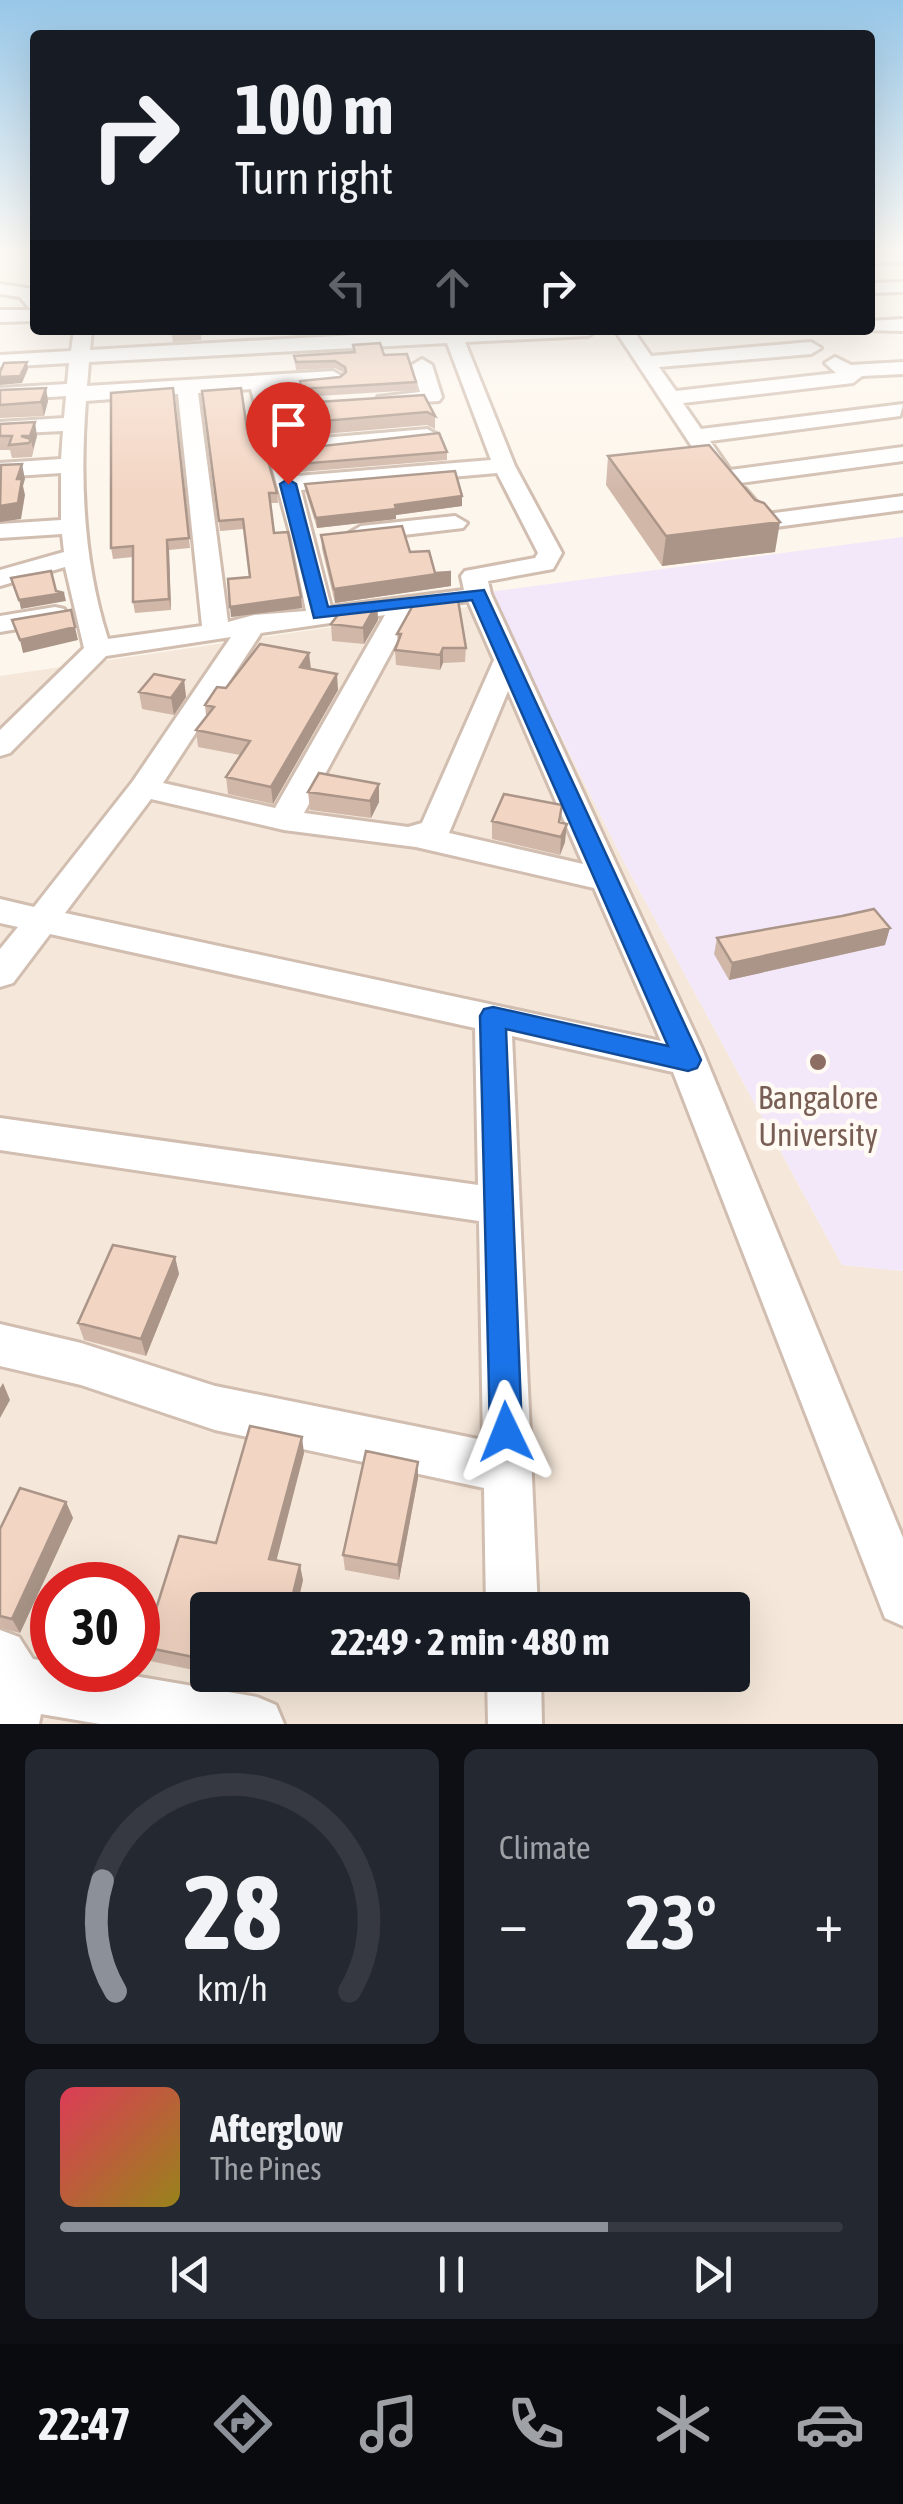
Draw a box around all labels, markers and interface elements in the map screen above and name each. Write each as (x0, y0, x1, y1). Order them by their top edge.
text: 100 m (235, 69, 394, 149)
icon: right (70, 70, 200, 200)
text: Turn right (235, 152, 393, 204)
icon: left (320, 260, 375, 315)
icon: ahead (425, 260, 480, 315)
icon: right (530, 260, 585, 315)
pin (246, 382, 331, 485)
icon: arrive (261, 397, 316, 452)
marker: Bangalore University (807, 1051, 829, 1073)
place label: Bangalore University (758, 1079, 878, 1153)
position arrow (454, 1380, 558, 1484)
speed limit sign: 30 (30, 1562, 160, 1692)
text: 22:49 · 2 min · 480 m (330, 1620, 610, 1663)
text: Climate (499, 1829, 591, 1866)
text: 28 (183, 1852, 281, 1971)
text: 23° (625, 1879, 717, 1965)
text: − (499, 1891, 528, 1954)
text: + (814, 1891, 843, 1954)
text: km/h (197, 1968, 267, 2009)
text: Afterglow (210, 2107, 343, 2150)
text: The Pines (210, 2150, 322, 2187)
icon: previous (163, 2247, 218, 2302)
icon: pause (424, 2247, 479, 2302)
icon: next (685, 2247, 740, 2302)
icon: directions (208, 2389, 278, 2459)
icon: music (354, 2389, 424, 2459)
icon: phone (501, 2389, 571, 2459)
icon: climate (648, 2389, 718, 2459)
icon: car (795, 2389, 865, 2459)
text: 22:47 (38, 2398, 131, 2450)

